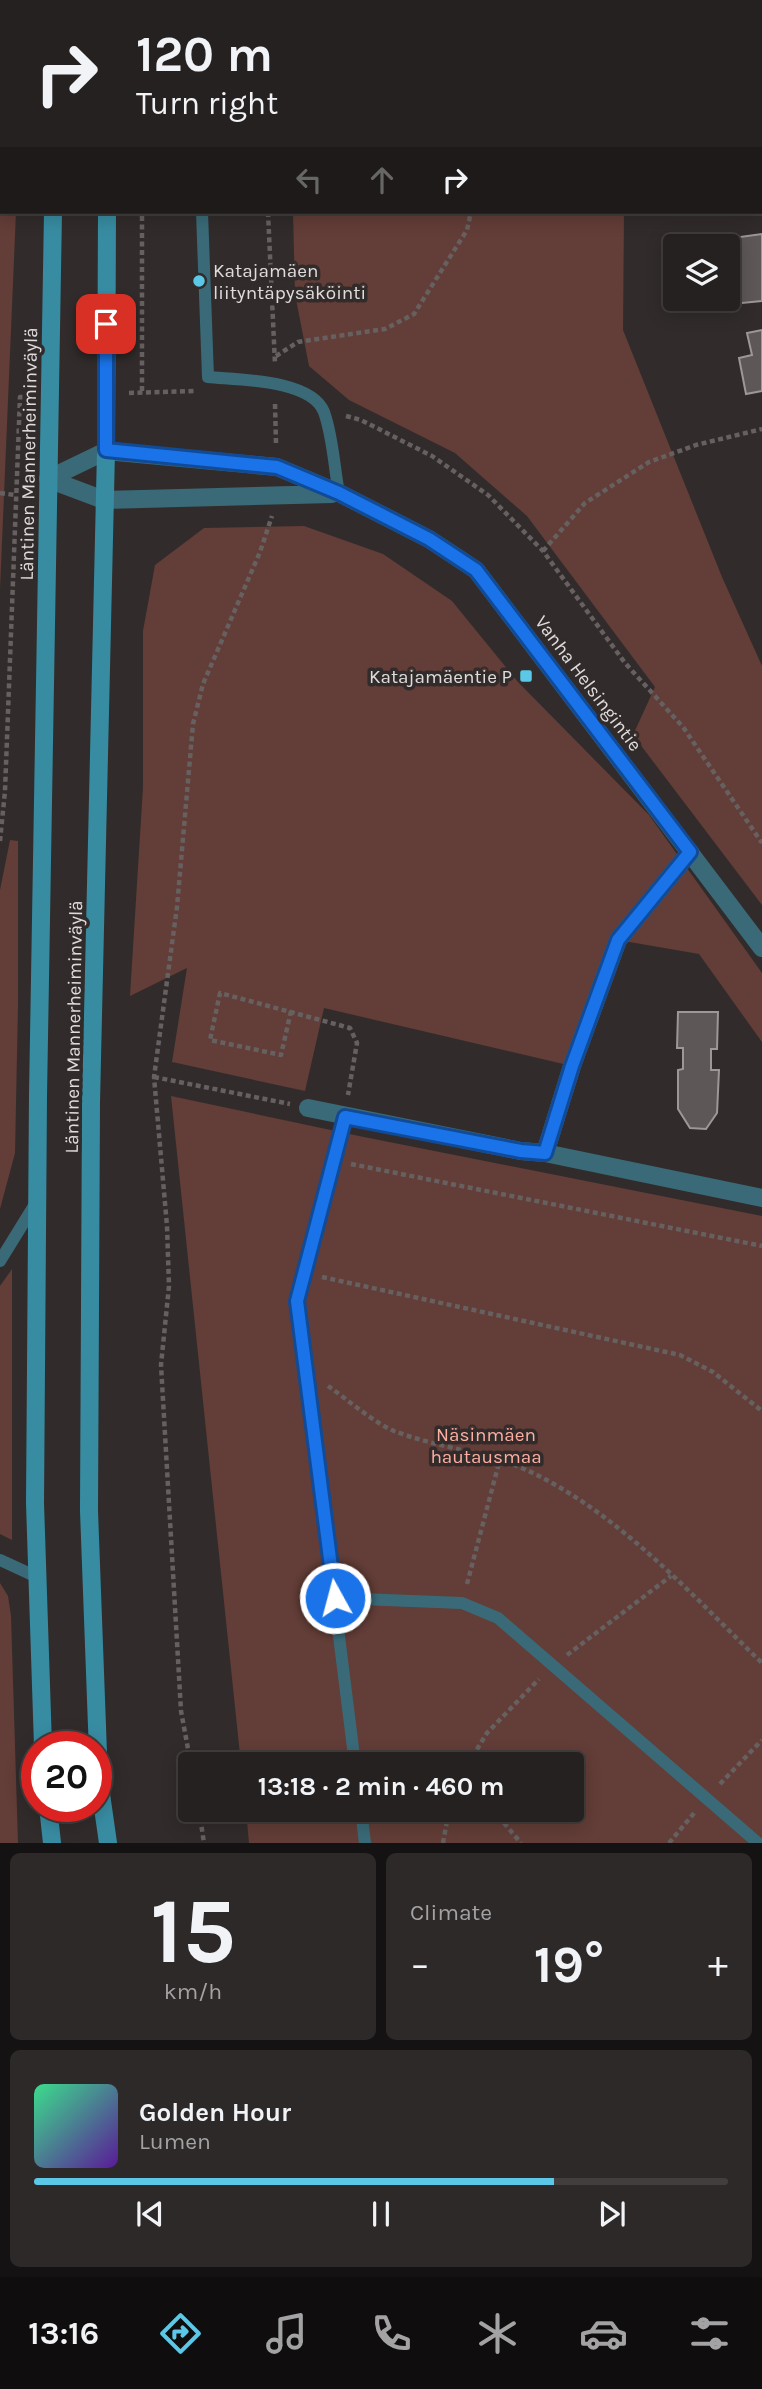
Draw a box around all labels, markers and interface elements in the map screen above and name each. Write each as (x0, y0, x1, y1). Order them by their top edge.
text: 120 m (136, 26, 273, 83)
icon: right (21, 28, 112, 119)
text: Turn right (136, 85, 278, 122)
icon: left (290, 161, 328, 199)
icon: ahead (363, 161, 401, 199)
icon: right (436, 161, 474, 199)
map controls (663, 234, 740, 311)
button: layers (663, 234, 740, 311)
place label: Katajamäen liityntäpysäköinti (213, 260, 366, 304)
marker: Katajamäen liityntäpysäköinti (191, 273, 207, 289)
pin (76, 294, 136, 354)
icon: arrive (87, 305, 125, 343)
street label: Läntinen Mannerheiminväylä (16, 327, 42, 581)
street label: Vanha Helsingintie (530, 612, 646, 756)
place label: Katajamäentie P (369, 666, 512, 688)
marker: Katajamäentie P (518, 668, 534, 684)
street label: Läntinen Mannerheiminväylä (61, 900, 87, 1154)
park label: Näsinmäen hautausmaa (430, 1424, 542, 1468)
position arrow (298, 1561, 372, 1635)
speed limit sign: 20 (21, 1731, 112, 1822)
text: 13:18 · 2 min · 460 m (258, 1771, 504, 1802)
text: 15 (150, 1879, 236, 1985)
text: Climate (410, 1899, 492, 1926)
text: 19° (534, 1934, 604, 1995)
text: − (410, 1942, 430, 1987)
text: + (708, 1942, 728, 1987)
text: km/h (164, 1978, 222, 2005)
text: Golden Hour (139, 2097, 291, 2128)
text: Lumen (139, 2128, 211, 2155)
icon: previous (131, 2195, 169, 2233)
icon: pause (362, 2195, 400, 2233)
icon: next (593, 2195, 631, 2233)
icon: directions (156, 2309, 205, 2358)
icon: music (262, 2309, 311, 2358)
icon: phone (367, 2309, 416, 2358)
icon: climate (473, 2309, 522, 2358)
icon: car (579, 2309, 628, 2358)
icon: filters (685, 2309, 734, 2358)
text: 13:16 (28, 2315, 99, 2352)

